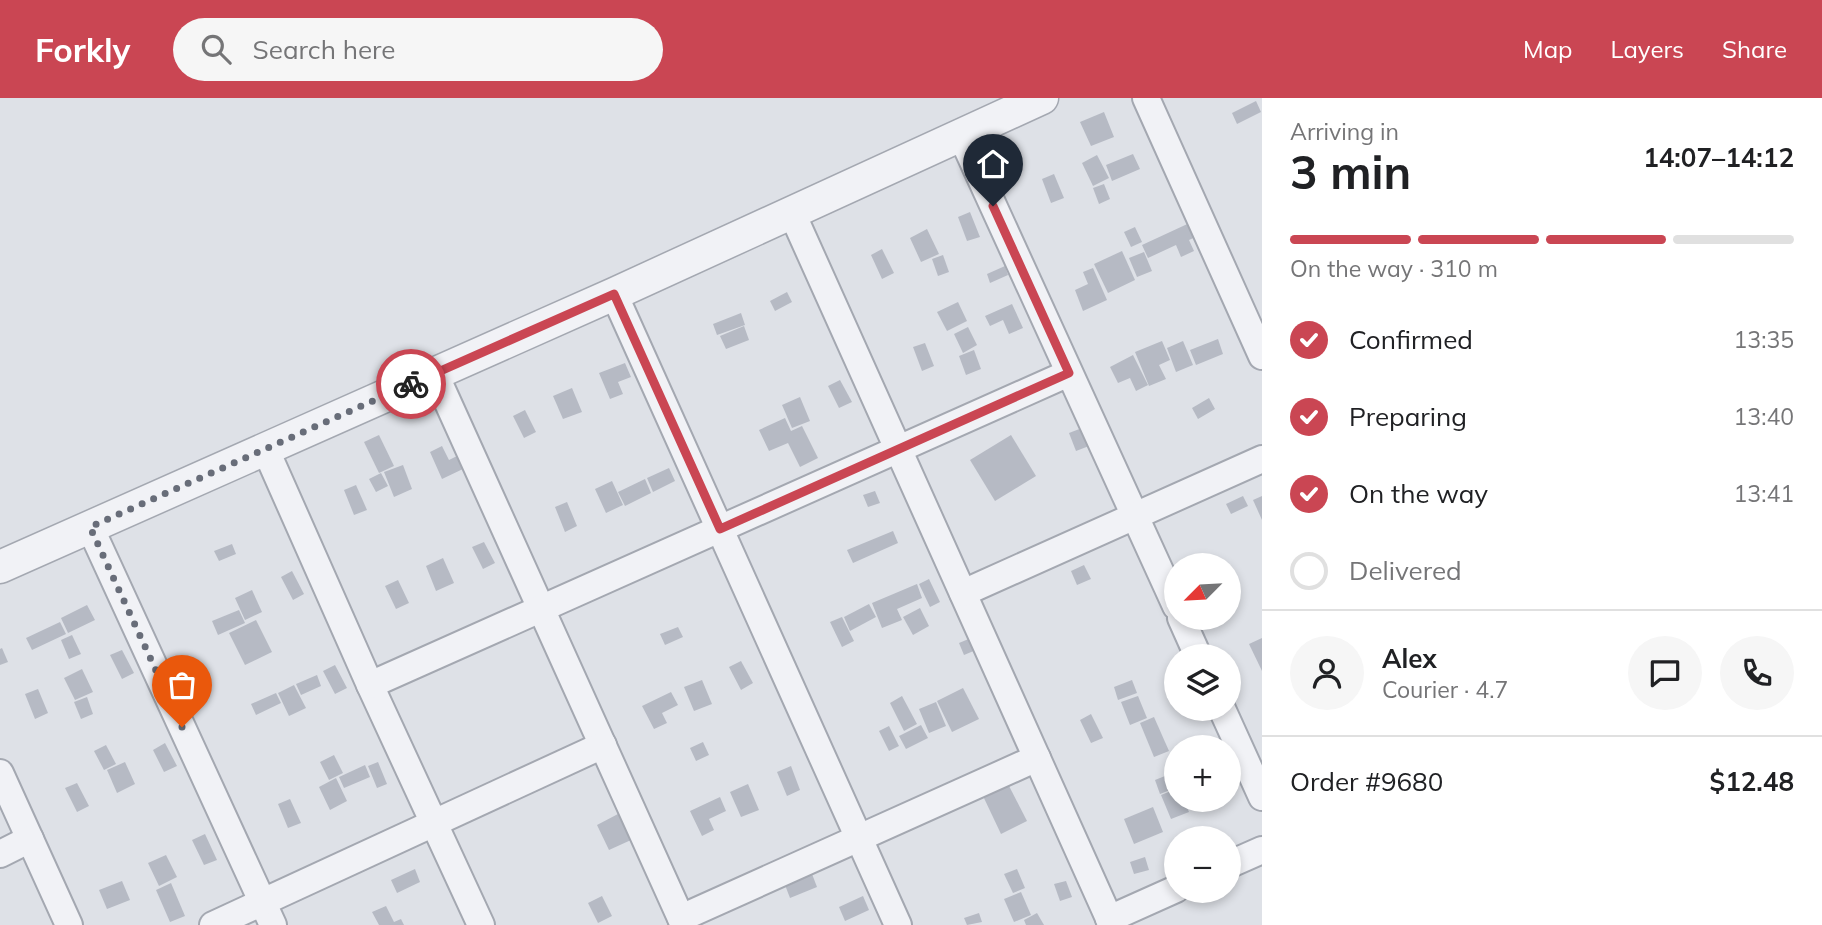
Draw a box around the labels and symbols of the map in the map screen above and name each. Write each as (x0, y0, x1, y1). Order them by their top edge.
pin (963, 134, 1023, 206)
courier (376, 349, 446, 419)
north arrow (1164, 553, 1241, 630)
pin (152, 655, 212, 727)

